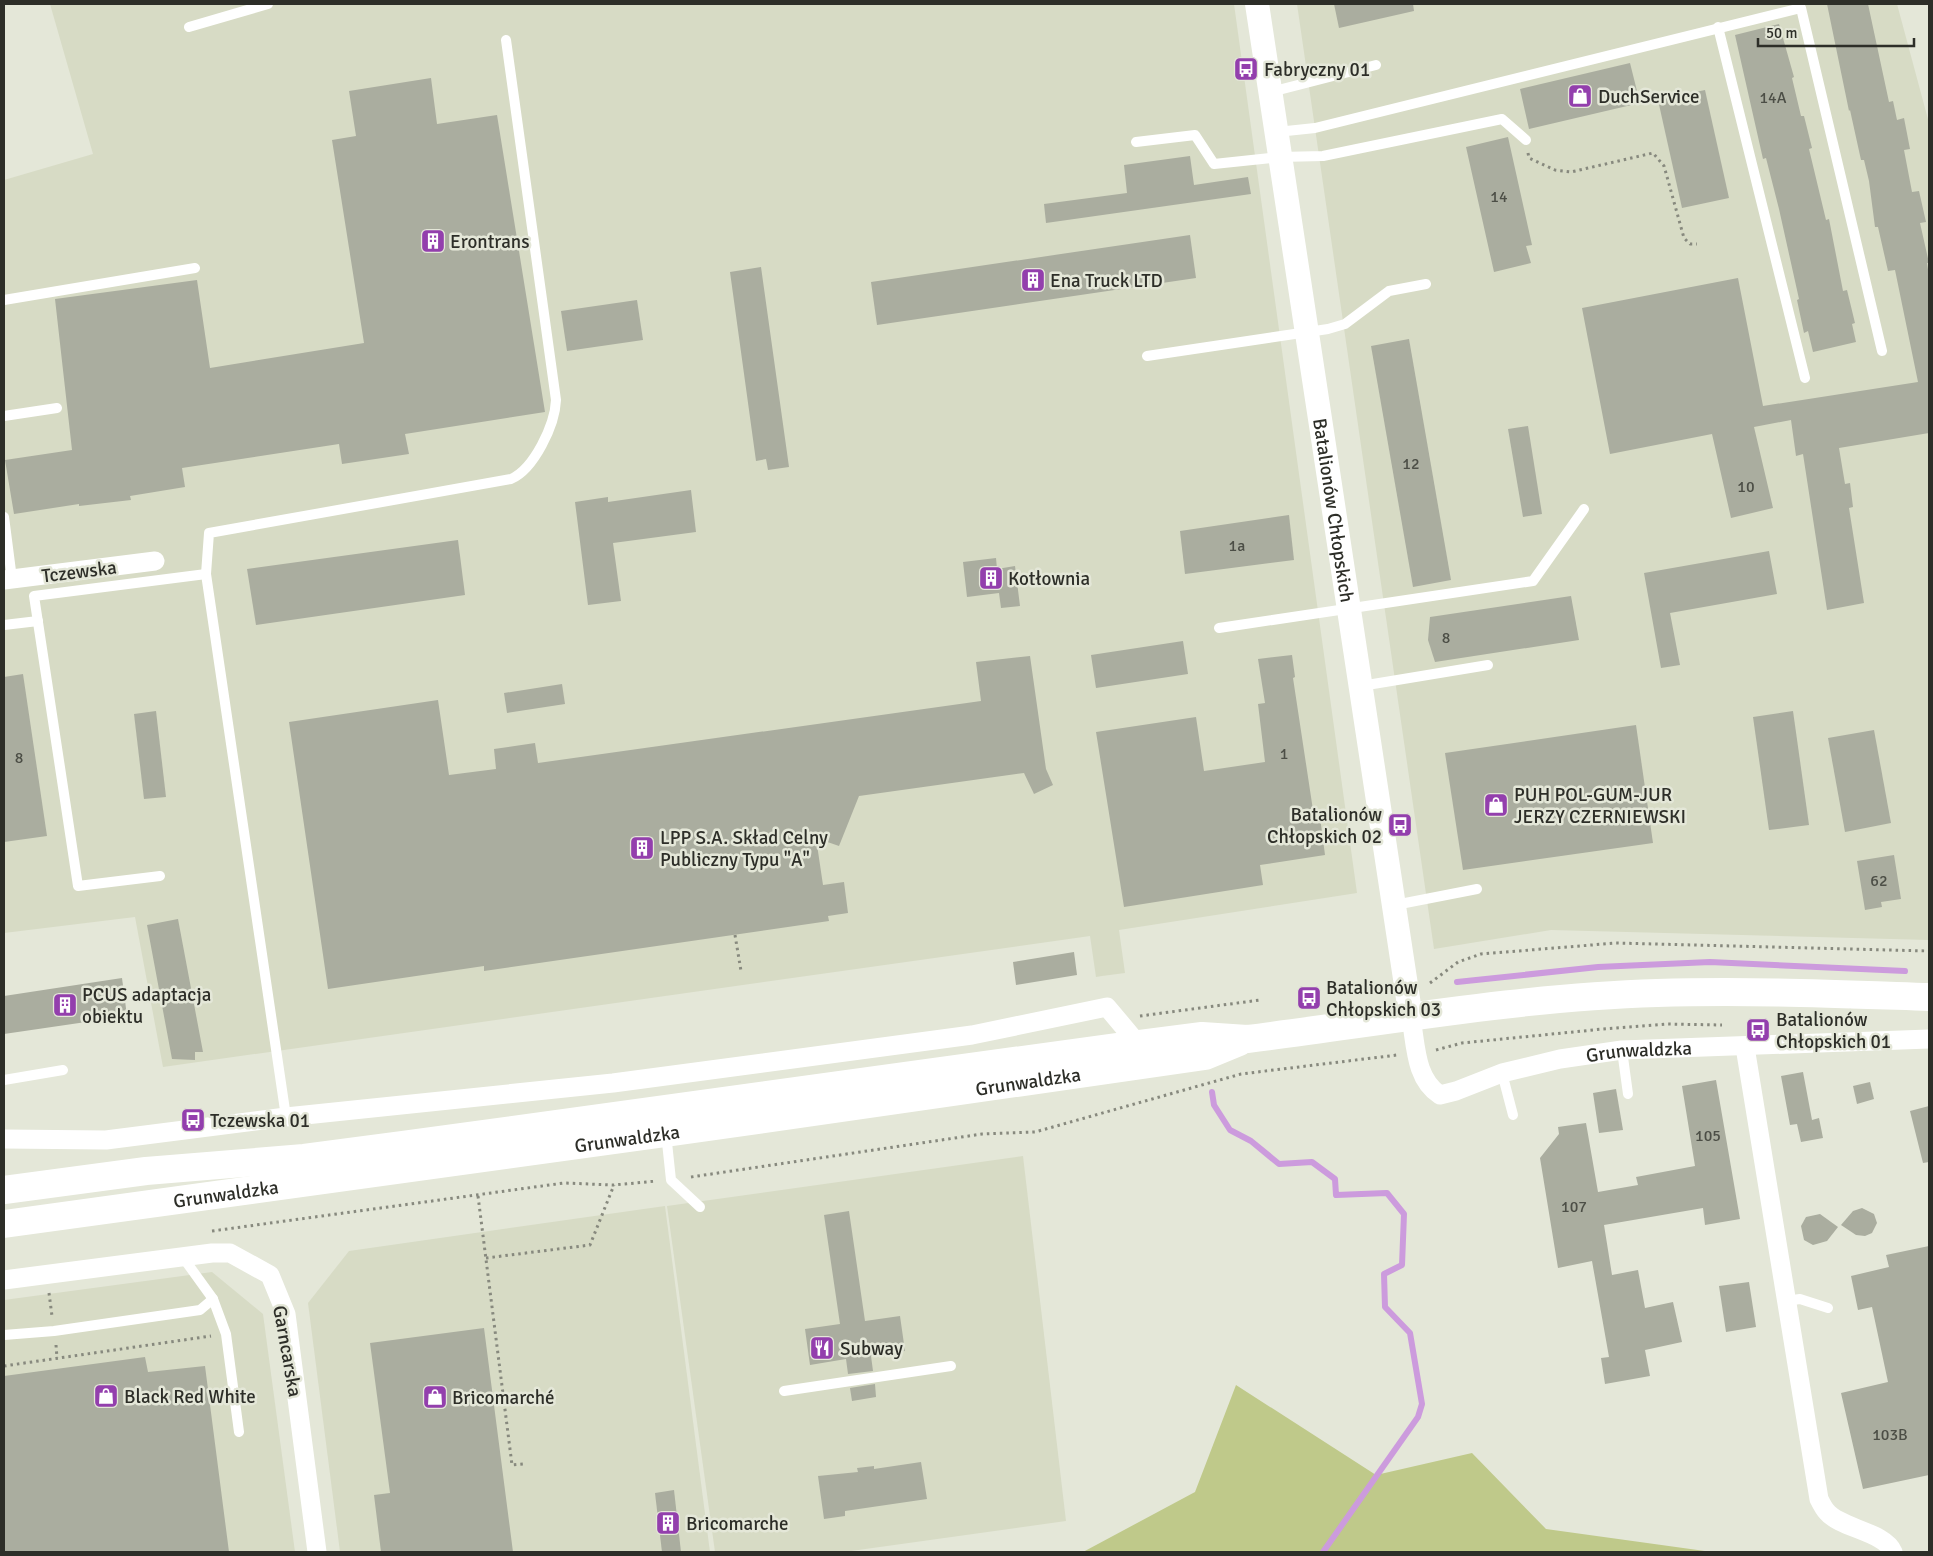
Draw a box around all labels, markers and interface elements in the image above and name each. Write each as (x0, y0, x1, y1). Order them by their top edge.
scale bar (1758, 15, 1914, 47)
text: 50 m (1766, 24, 1797, 42)
bus stop icon: Fabryczny 01 (1233, 56, 1259, 82)
place label: Fabryczny 01 (1264, 58, 1370, 82)
shop icon: DuchService (1567, 83, 1593, 109)
place label: DuchService (1598, 85, 1700, 109)
house number: 14A (1759, 88, 1787, 108)
house number: 14 (1490, 187, 1508, 207)
building icon: Erontrans (420, 228, 446, 254)
place label: Erontrans (450, 230, 529, 254)
building icon: Ena Truck LTD (1020, 267, 1046, 293)
place label: Ena Truck LTD (1050, 269, 1163, 293)
street label: Batalionów Chłopskich (1307, 417, 1359, 604)
house number: 12 (1402, 454, 1420, 474)
house number: 10 (1737, 477, 1755, 497)
house number: 1a (1229, 536, 1245, 556)
street label: Tczewska (40, 555, 118, 588)
building icon: Kotłownia (978, 565, 1004, 591)
place label: Kotłownia (1008, 567, 1090, 591)
house number: 8 (1442, 628, 1450, 648)
house number: 1 (1280, 744, 1288, 764)
house number: 8 (15, 748, 23, 768)
place label: PUH POL-GUM-JUR JERZY CZERNIEWSKI (1514, 783, 1686, 829)
shop icon: PUH POL-GUM-JUR JERZY CZERNIEWSKI (1483, 792, 1509, 818)
place label: Batalionów Chłopskich 02 (1267, 803, 1382, 849)
bus stop icon: Batalionów Chłopskich 02 (1387, 812, 1413, 838)
place label: LPP S.A. Skład Celny Publiczny Typu "A" (660, 826, 828, 872)
building icon: LPP S.A. Skład Celny Publiczny Typu "A" (629, 835, 655, 861)
house number: 62 (1870, 871, 1888, 891)
place label: Batalionów Chłopskich 03 (1326, 976, 1441, 1022)
place label: PCUS adaptacja obiektu (82, 983, 211, 1029)
bus stop icon: Batalionów Chłopskich 03 (1296, 985, 1322, 1011)
building icon: PCUS adaptacja obiektu (52, 992, 78, 1018)
place label: Batalionów Chłopskich 01 (1776, 1008, 1891, 1054)
bus stop icon: Batalionów Chłopskich 01 (1745, 1017, 1771, 1043)
street label: Grunwaldzka (1585, 1037, 1692, 1068)
street label: Grunwaldzka (974, 1063, 1082, 1102)
bus stop icon: Tczewska 01 (180, 1107, 206, 1133)
place label: Tczewska 01 (210, 1109, 310, 1133)
street label: Grunwaldzka (573, 1120, 682, 1158)
house number: 105 (1695, 1126, 1721, 1146)
street label: Grunwaldzka (172, 1175, 280, 1214)
house number: 107 (1561, 1197, 1587, 1217)
street label: Garncarska (267, 1304, 307, 1399)
restaurant icon: Subway (809, 1335, 835, 1361)
place label: Subway (840, 1337, 903, 1361)
shop icon: Black Red White (93, 1383, 119, 1409)
shop icon: Bricomarché (422, 1384, 448, 1410)
place label: Black Red White (124, 1385, 256, 1409)
place label: Bricomarché (452, 1386, 555, 1410)
house number: 103B (1872, 1425, 1908, 1445)
building icon: Bricomarche (655, 1510, 681, 1536)
place label: Bricomarche (686, 1512, 789, 1536)

